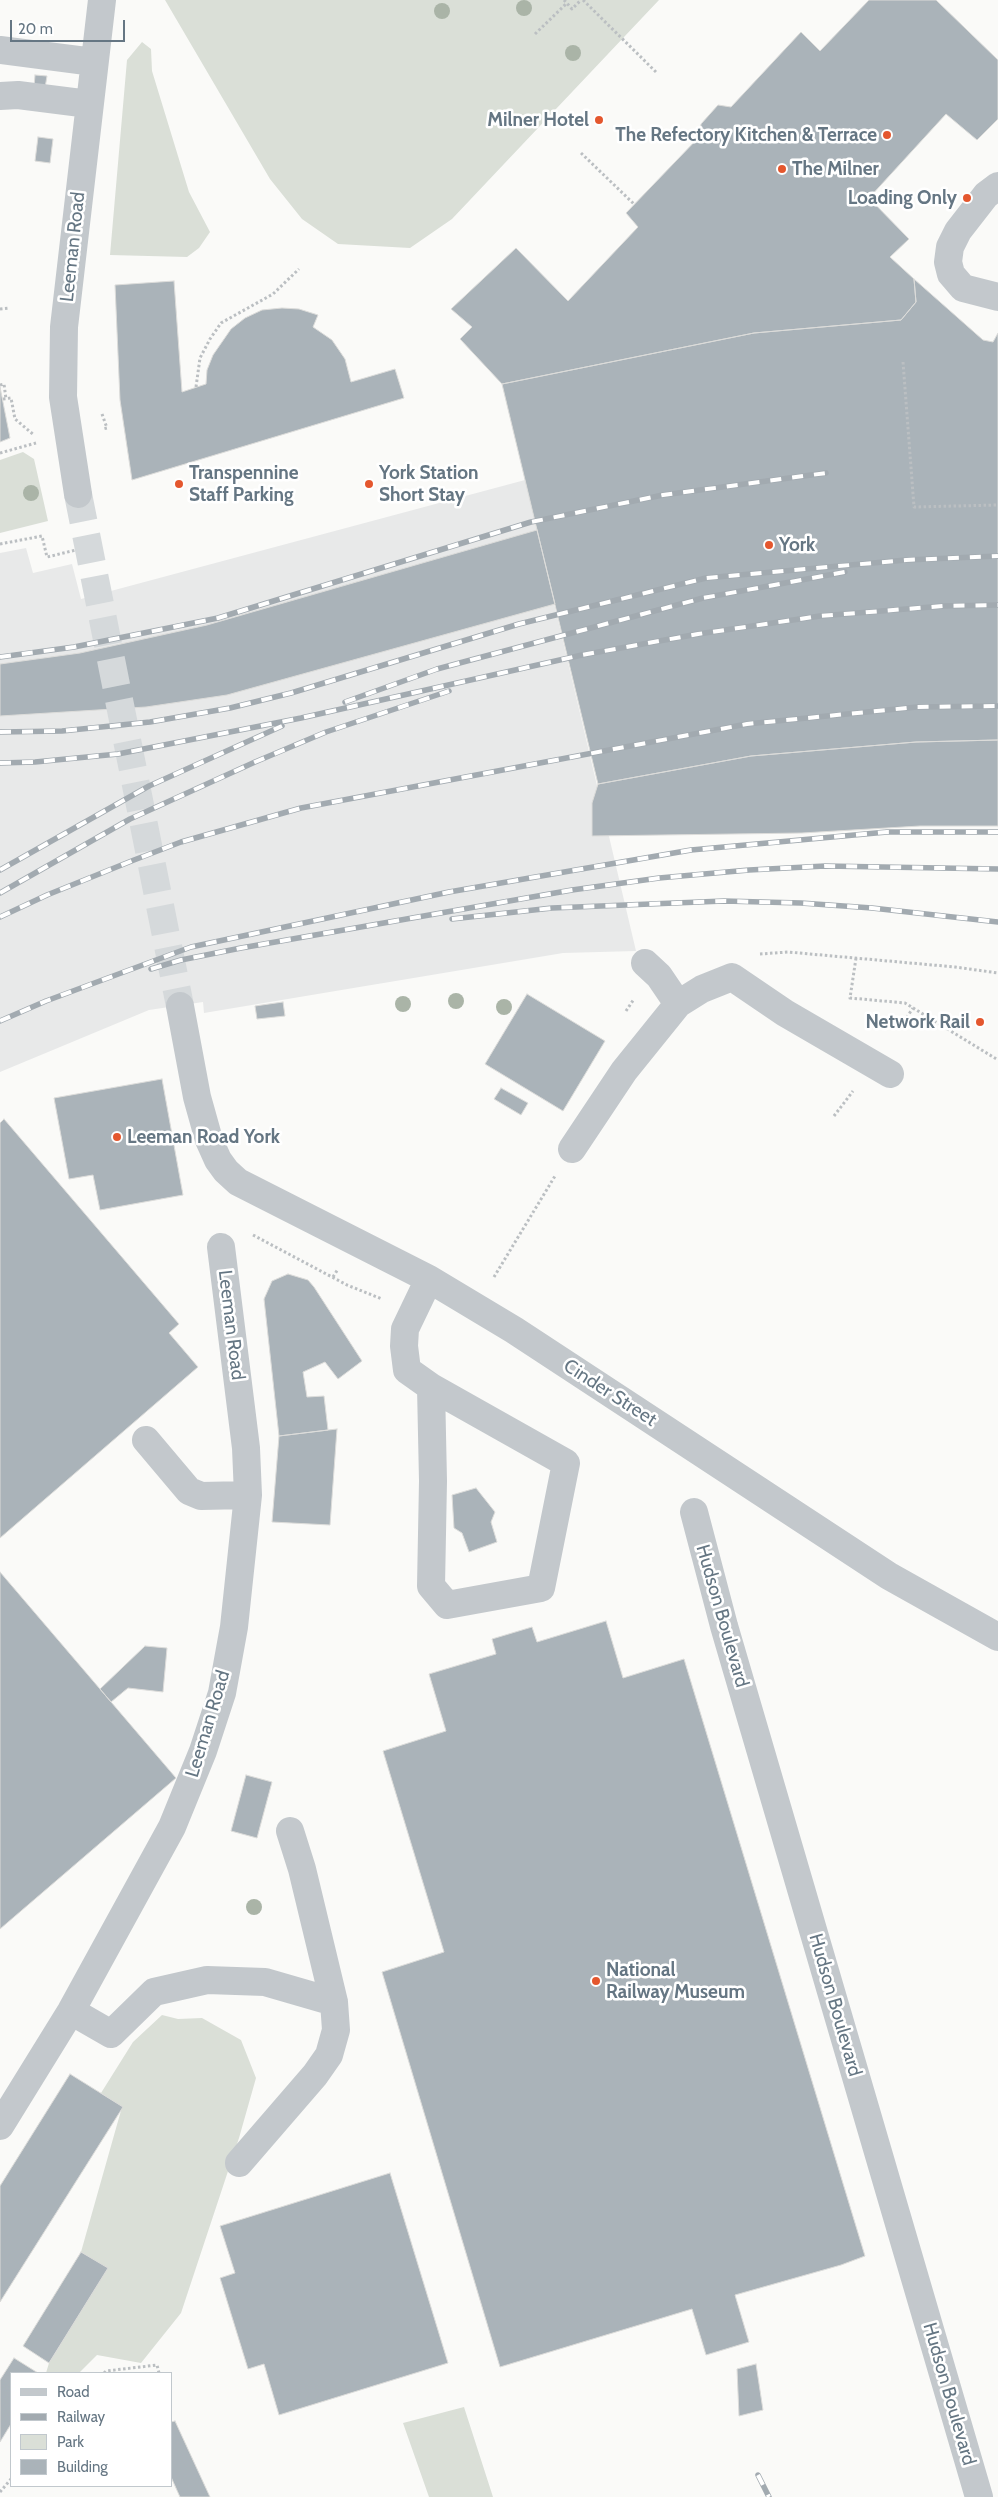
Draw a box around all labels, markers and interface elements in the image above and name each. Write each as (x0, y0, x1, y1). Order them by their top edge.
scale bar (12, 10, 128, 42)
text: 20 m (18, 20, 53, 38)
place label: Milner Hotel (487, 109, 589, 131)
marker: Milner Hotel (593, 114, 605, 126)
place label: The Refectory Kitchen & Terrace (615, 124, 877, 146)
marker: The Refectory Kitchen & Terrace (881, 129, 893, 141)
place label: The Milner (792, 158, 879, 180)
marker: The Milner (776, 163, 788, 175)
place label: Loading Only (848, 187, 957, 209)
street label: Leeman Road (56, 191, 90, 303)
marker: Loading Only (961, 192, 973, 204)
place label: Transpennine Staff Parking (189, 462, 299, 506)
place label: York Station Short Stay (379, 462, 479, 506)
marker: Transpennine Staff Parking (173, 478, 185, 490)
marker: York Station Short Stay (363, 478, 375, 490)
place label: York (779, 534, 815, 556)
marker: York (763, 539, 775, 551)
place label: Network Rail (865, 1011, 970, 1033)
marker: Network Rail (974, 1016, 986, 1028)
place label: Leeman Road York (127, 1126, 280, 1148)
marker: Leeman Road York (111, 1131, 123, 1143)
street label: Leeman Road (213, 1269, 249, 1381)
street label: Cinder Street (559, 1354, 661, 1432)
street label: Hudson Boulevard (691, 1542, 753, 1690)
street label: Leeman Road (181, 1668, 235, 1780)
street label: Hudson Boulevard (804, 1931, 866, 2079)
place label: National Railway Museum (606, 1959, 745, 2003)
marker: National Railway Museum (590, 1975, 602, 1987)
street label: Hudson Boulevard (918, 2320, 980, 2468)
legend (10, 2372, 172, 2487)
text: Road (57, 2383, 90, 2401)
text: Railway (57, 2408, 105, 2426)
text: Park (57, 2433, 84, 2451)
text: Building (57, 2458, 108, 2476)

